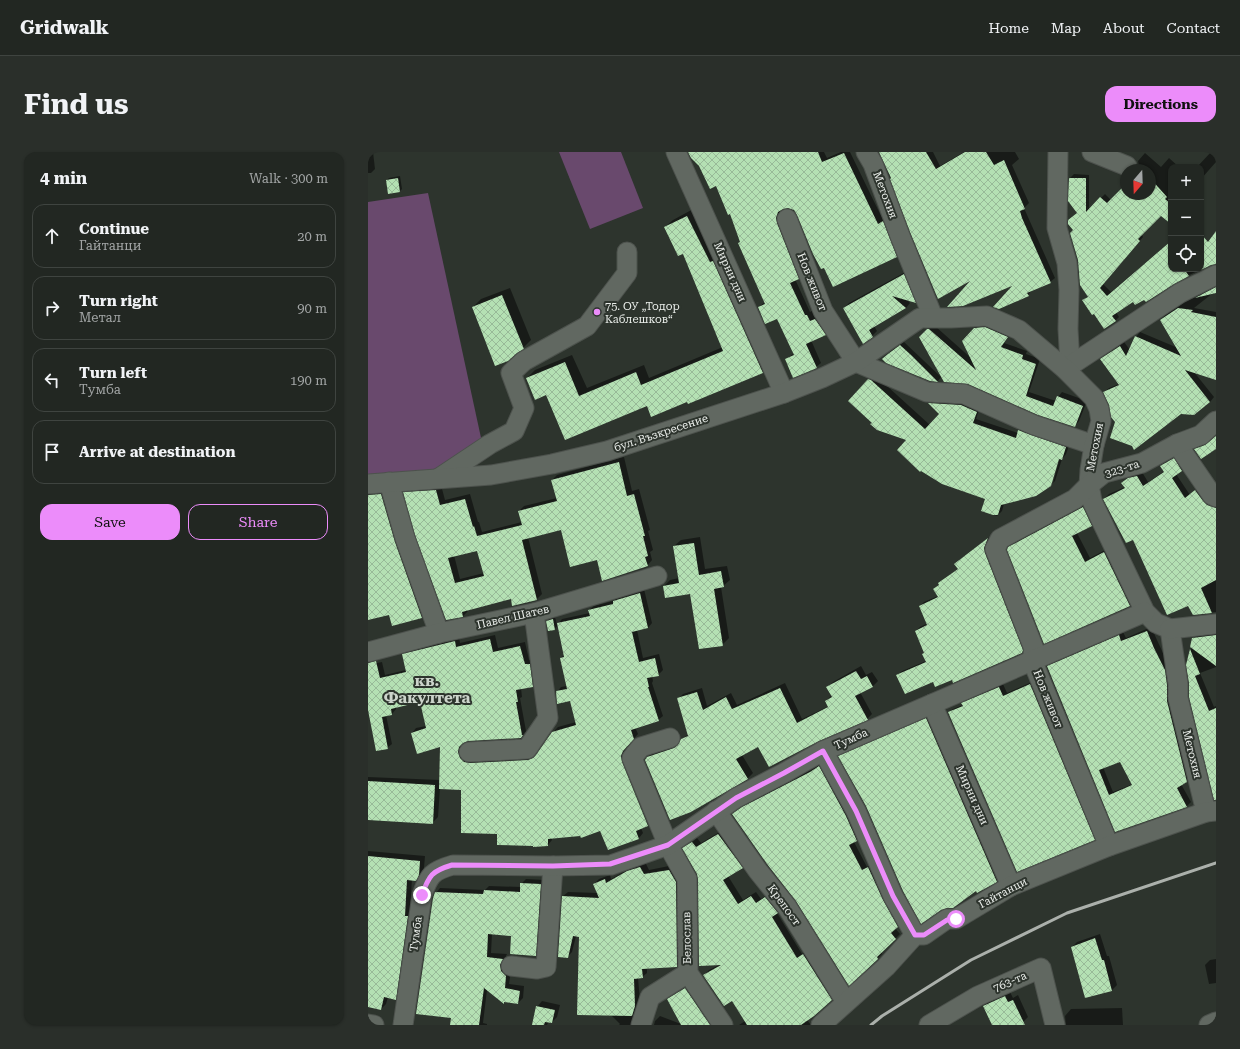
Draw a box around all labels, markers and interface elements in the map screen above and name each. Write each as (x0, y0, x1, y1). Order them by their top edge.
text: Gridwalk (20, 16, 109, 39)
text: Home (988, 20, 1029, 36)
text: Map (1051, 20, 1081, 36)
text: About (1103, 20, 1145, 36)
text: Contact (1167, 20, 1220, 36)
button: Directions (1105, 86, 1216, 122)
text: Find us (24, 88, 128, 121)
north arrow (1120, 164, 1156, 200)
map controls (1168, 164, 1204, 272)
button: + (1168, 164, 1204, 200)
text: 4 min (40, 168, 87, 188)
street label: Метохия (870, 170, 900, 220)
text: Walk · 300 m (249, 171, 328, 186)
button: − (1168, 200, 1204, 236)
text: Continue (79, 220, 149, 238)
icon: ahead (41, 225, 63, 247)
text: 20 m (297, 229, 327, 244)
button: locate (1168, 236, 1204, 272)
text: Гайтанци (79, 238, 141, 253)
street label: Мирни дни (711, 240, 749, 304)
street label: Нов живот (794, 251, 830, 313)
text: Turn right (79, 292, 158, 310)
icon: right (41, 297, 63, 319)
place label: 75. ОУ „Тодор Каблешков“ (605, 300, 680, 326)
text: 90 m (297, 301, 327, 316)
marker: 75. ОУ „Тодор Каблешков“ (592, 307, 602, 317)
text: Метал (79, 310, 121, 325)
text: Turn left (79, 364, 147, 382)
icon: left (41, 369, 63, 391)
text: 190 m (290, 373, 327, 388)
text: Тумба (79, 382, 121, 397)
street label: бул. Възкресение (612, 412, 710, 454)
street label: Метохия (1084, 422, 1106, 472)
icon: arrive (41, 441, 63, 463)
text: Arrive at destination (79, 443, 235, 461)
street label: 323-та (1103, 457, 1141, 481)
button: Save (40, 504, 180, 540)
button: Share (188, 504, 328, 540)
street label: Павел Шатев (476, 602, 550, 632)
street label: Нов живот (1030, 668, 1066, 730)
district label: кв. Факултета (384, 672, 471, 707)
street label: Тумба (832, 726, 870, 752)
street label: Метохия (1180, 729, 1204, 779)
street label: Мирни дни (953, 763, 991, 827)
street label: Гайтанци (977, 875, 1029, 911)
street label: Крепост (765, 882, 803, 928)
route end (413, 886, 431, 904)
route start (947, 910, 965, 928)
street label: Белослав (680, 912, 694, 964)
street label: Тумба (407, 916, 425, 952)
street label: 763-та (991, 969, 1029, 995)

